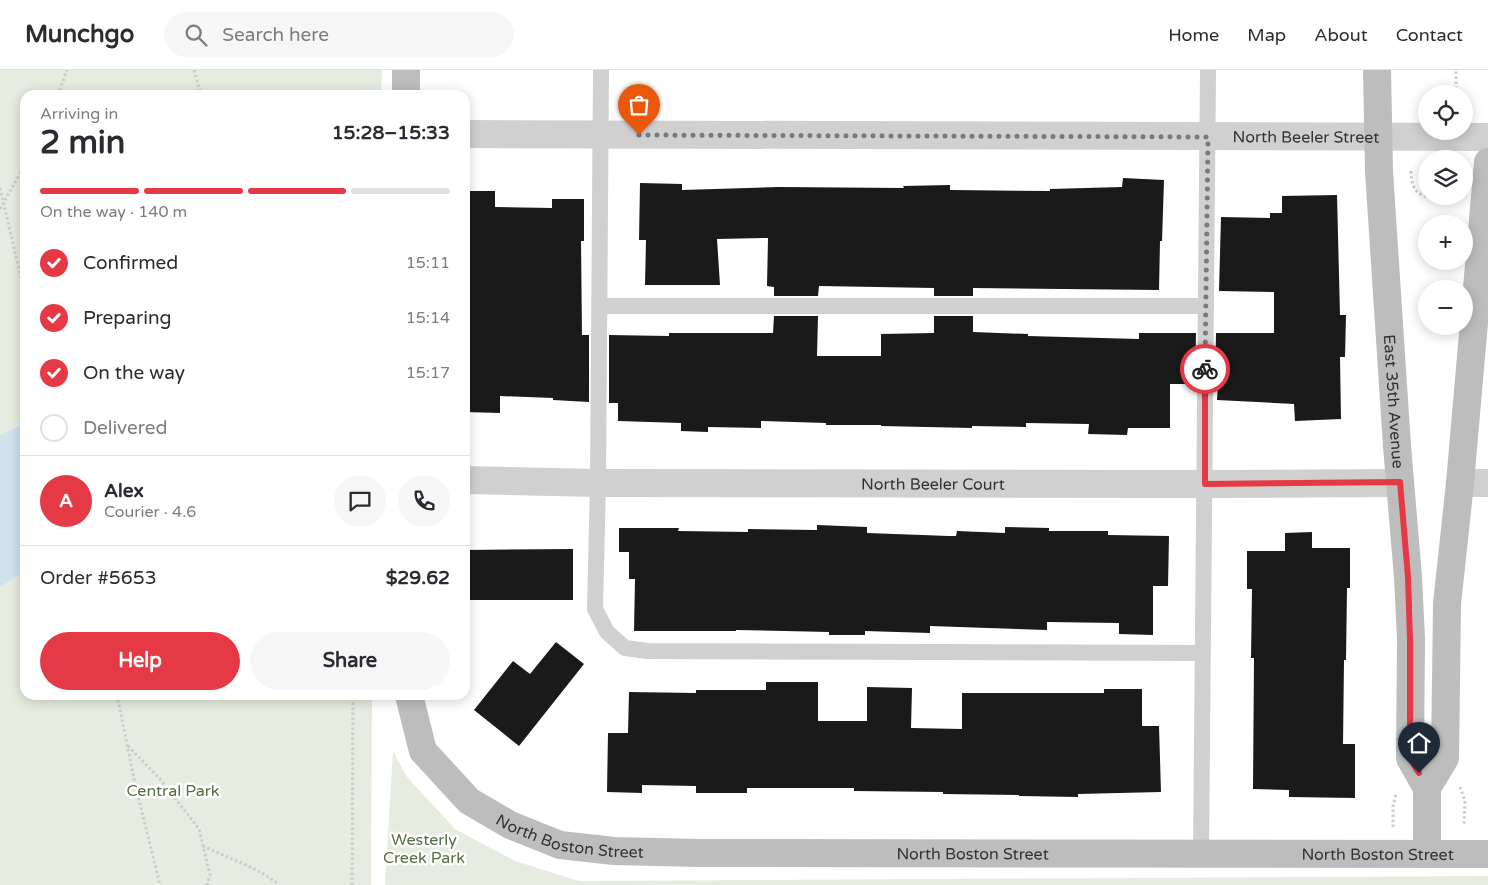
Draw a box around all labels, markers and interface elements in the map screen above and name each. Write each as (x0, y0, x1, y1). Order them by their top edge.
search box (164, 12, 514, 57)
text: Munchgo (25, 20, 134, 49)
icon: search (182, 21, 210, 49)
text: Search here (222, 24, 329, 46)
text: Home (1168, 24, 1219, 46)
text: Map (1247, 24, 1286, 46)
text: About (1314, 24, 1368, 46)
text: Contact (1396, 24, 1463, 46)
pin (618, 84, 660, 135)
map controls (1418, 85, 1473, 335)
button: locate (1418, 85, 1473, 140)
icon: bag (625, 91, 653, 119)
text: Arriving in (40, 104, 118, 124)
text: 15:28–15:33 (332, 122, 450, 144)
text: 2 min (40, 124, 125, 162)
street label: North Beeler Street (1233, 127, 1379, 148)
button: layers (1418, 150, 1473, 205)
text: On the way · 140 m (40, 202, 187, 222)
button: + (1418, 215, 1473, 270)
icon: check (40, 249, 68, 277)
text: Confirmed (83, 252, 178, 274)
text: 15:11 (406, 253, 450, 273)
button: − (1418, 280, 1473, 335)
icon: check (40, 304, 68, 332)
text: Preparing (83, 307, 172, 329)
text: 15:14 (406, 308, 450, 328)
street label: East 35th Avenue (1379, 334, 1408, 469)
courier (1180, 344, 1230, 394)
icon: bike (1191, 355, 1219, 383)
icon: check (40, 359, 68, 387)
text: On the way (83, 362, 185, 384)
text: 15:17 (406, 363, 450, 383)
text: Delivered (83, 417, 168, 439)
street label: North Beeler Court (861, 474, 1005, 495)
button: chat (334, 475, 386, 527)
button: phone (398, 475, 450, 527)
text: Alex (104, 480, 144, 502)
text: A (59, 490, 73, 512)
text: Courier · 4.6 (104, 502, 196, 522)
text: Order #5653 (40, 567, 157, 589)
text: $29.62 (386, 567, 450, 589)
button: Help (40, 632, 240, 690)
button: Share (250, 632, 450, 690)
pin (1398, 722, 1440, 773)
icon: home (1405, 729, 1433, 757)
park label: Central Park (126, 781, 220, 801)
street label: North Boston Street (492, 810, 644, 863)
park label: Westerly Creek Park (383, 830, 465, 868)
street label: North Boston Street (896, 844, 1049, 864)
street label: North Boston Street (1301, 845, 1454, 865)

